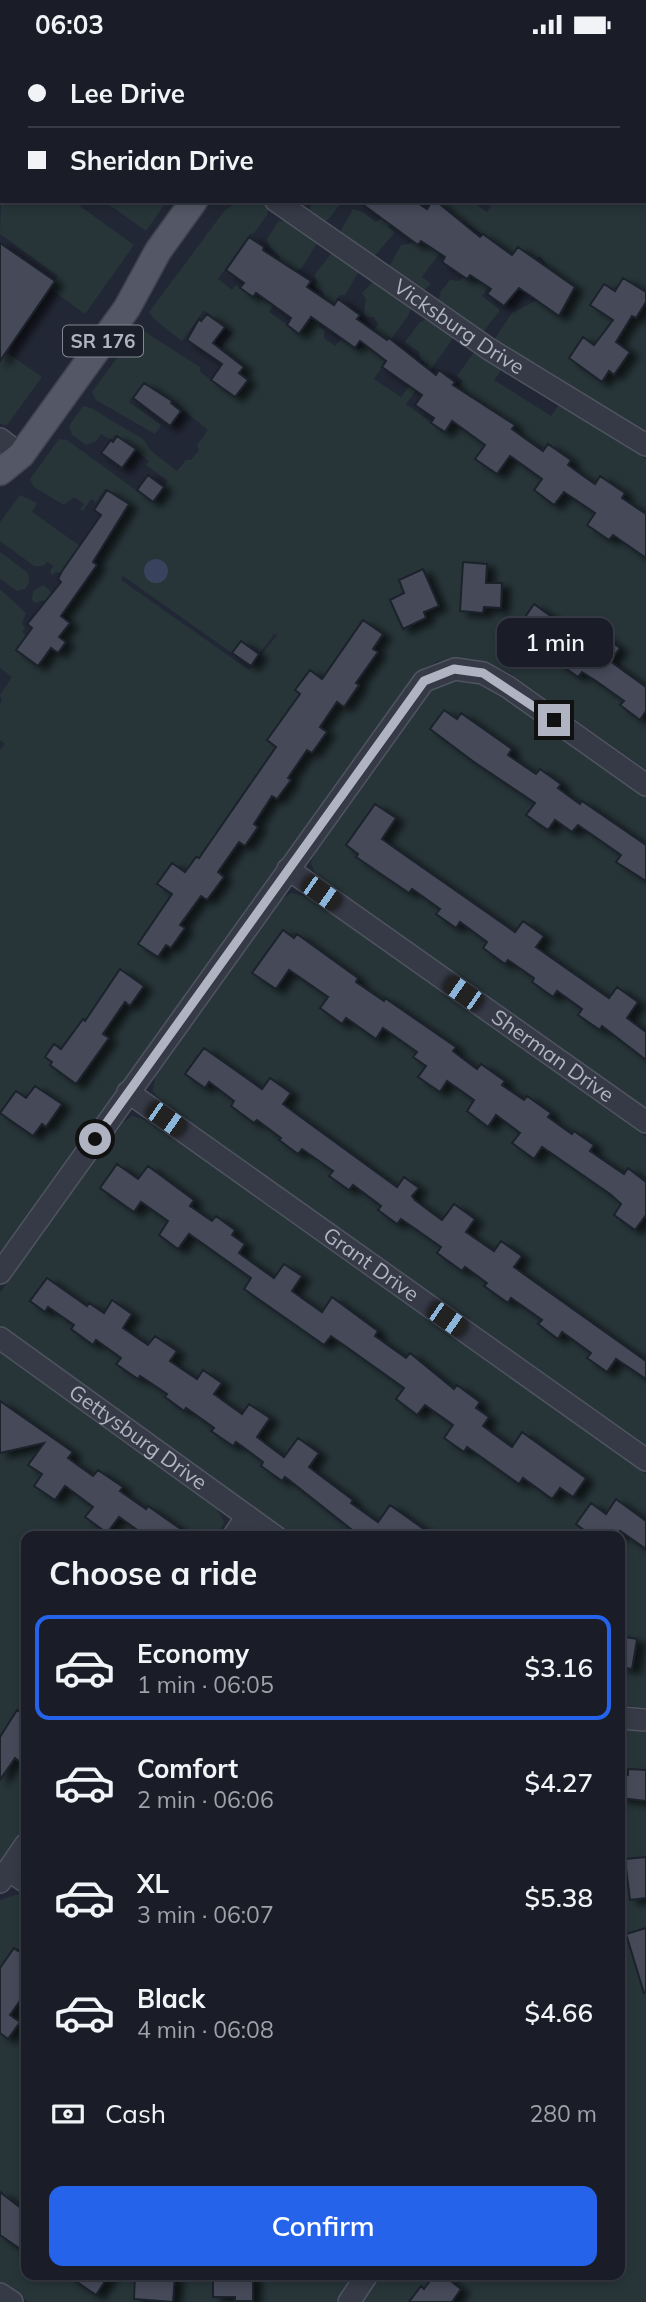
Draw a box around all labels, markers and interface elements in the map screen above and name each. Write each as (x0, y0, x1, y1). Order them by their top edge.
text: 06:03 (35, 8, 104, 41)
text: Lee Drive (70, 77, 185, 110)
text: Sheridan Drive (70, 144, 254, 177)
street label: Vicksburg Drive (389, 273, 529, 379)
road number: SR 176 (63, 325, 143, 357)
callout: 1 min (496, 619, 612, 667)
text: 1 min (525, 628, 585, 657)
route end (538, 704, 570, 736)
car (298, 872, 345, 914)
car (440, 972, 487, 1014)
street label: Sherman Drive (487, 1003, 620, 1107)
car (143, 1098, 190, 1140)
route start (79, 1123, 111, 1155)
street label: Grant Drive (319, 1221, 424, 1307)
car (424, 1298, 471, 1340)
street label: Gettysburg Drive (64, 1378, 213, 1495)
text: Choose a ride (49, 1553, 257, 1593)
icon: car (53, 1636, 116, 1699)
text: Economy (137, 1637, 249, 1670)
text: $3.16 (524, 1651, 593, 1684)
text: 1 min · 06:05 (137, 1670, 274, 1699)
icon: car (53, 1751, 116, 1814)
text: Comfort (137, 1752, 238, 1785)
text: $4.27 (524, 1766, 593, 1799)
text: 2 min · 06:06 (137, 1785, 274, 1814)
icon: car (53, 1866, 116, 1929)
text: XL (137, 1867, 169, 1900)
text: $5.38 (524, 1881, 593, 1914)
text: 3 min · 06:07 (137, 1900, 274, 1929)
icon: car (53, 1981, 116, 2044)
text: Black (137, 1982, 205, 2015)
text: $4.66 (524, 1996, 593, 2029)
text: 4 min · 06:08 (137, 2015, 274, 2044)
icon: cash (49, 2095, 87, 2133)
text: Cash (105, 2097, 166, 2130)
text: 280 m (529, 2099, 597, 2128)
button: Confirm (49, 2186, 597, 2266)

